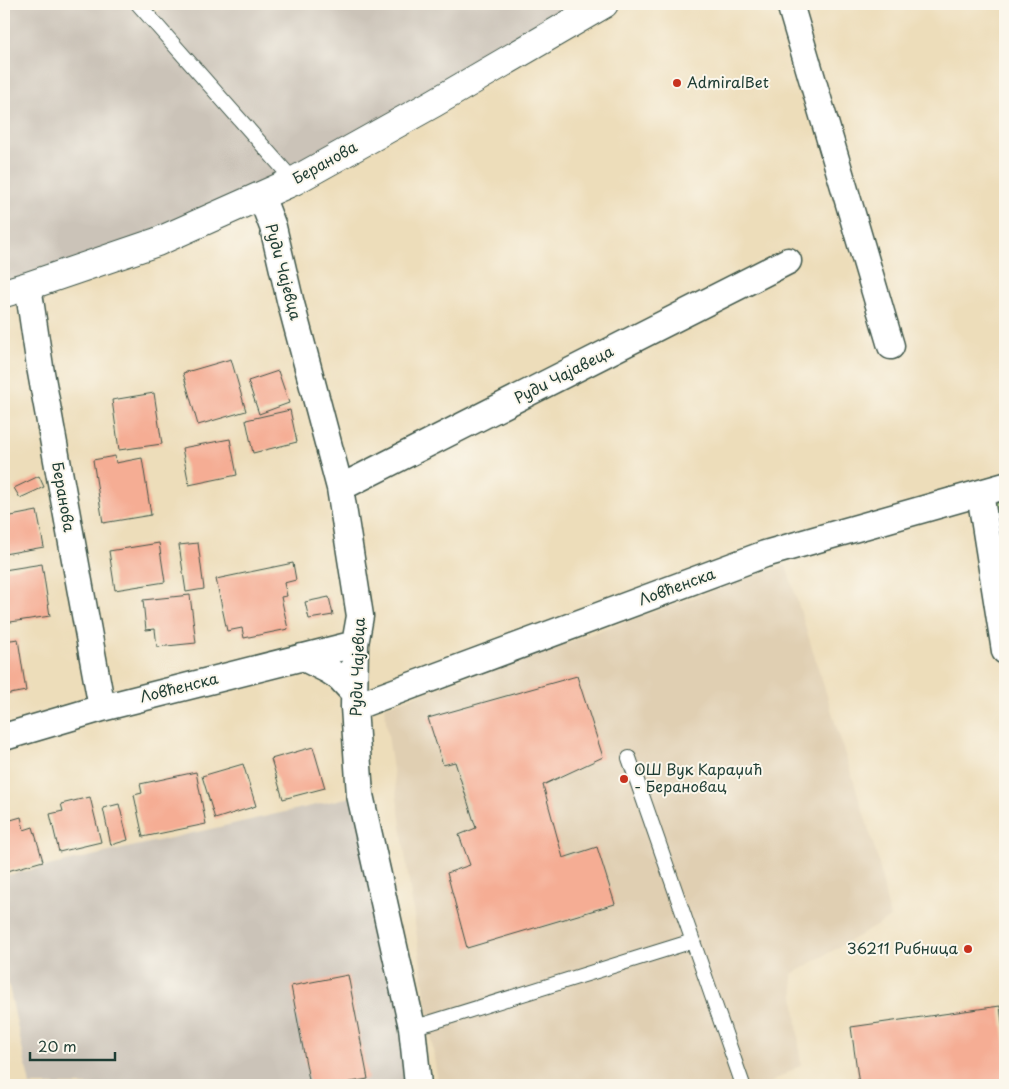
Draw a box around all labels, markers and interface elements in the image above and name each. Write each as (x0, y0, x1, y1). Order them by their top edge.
place label: AdmiralBet (687, 70, 769, 93)
marker: AdmiralBet (671, 77, 683, 89)
street label: Беранова (288, 134, 361, 189)
street label: Руди Чајевца (261, 221, 309, 323)
street label: Руди Чајавеца (510, 338, 618, 409)
street label: Беранова (47, 460, 82, 534)
street label: Ловћенска (635, 561, 719, 610)
street label: Руди Чајевца (343, 616, 370, 717)
street label: Ловћенска (137, 666, 221, 707)
place label: ОШ Вук Караџић - Берановац (634, 757, 762, 797)
marker: ОШ Вук Караџић - Берановац (618, 773, 630, 785)
place label: 36211 Рибница (847, 936, 959, 959)
marker: 36211 Рибница (962, 943, 974, 955)
scale bar (30, 1029, 115, 1061)
text: 20 m (38, 1034, 77, 1057)

